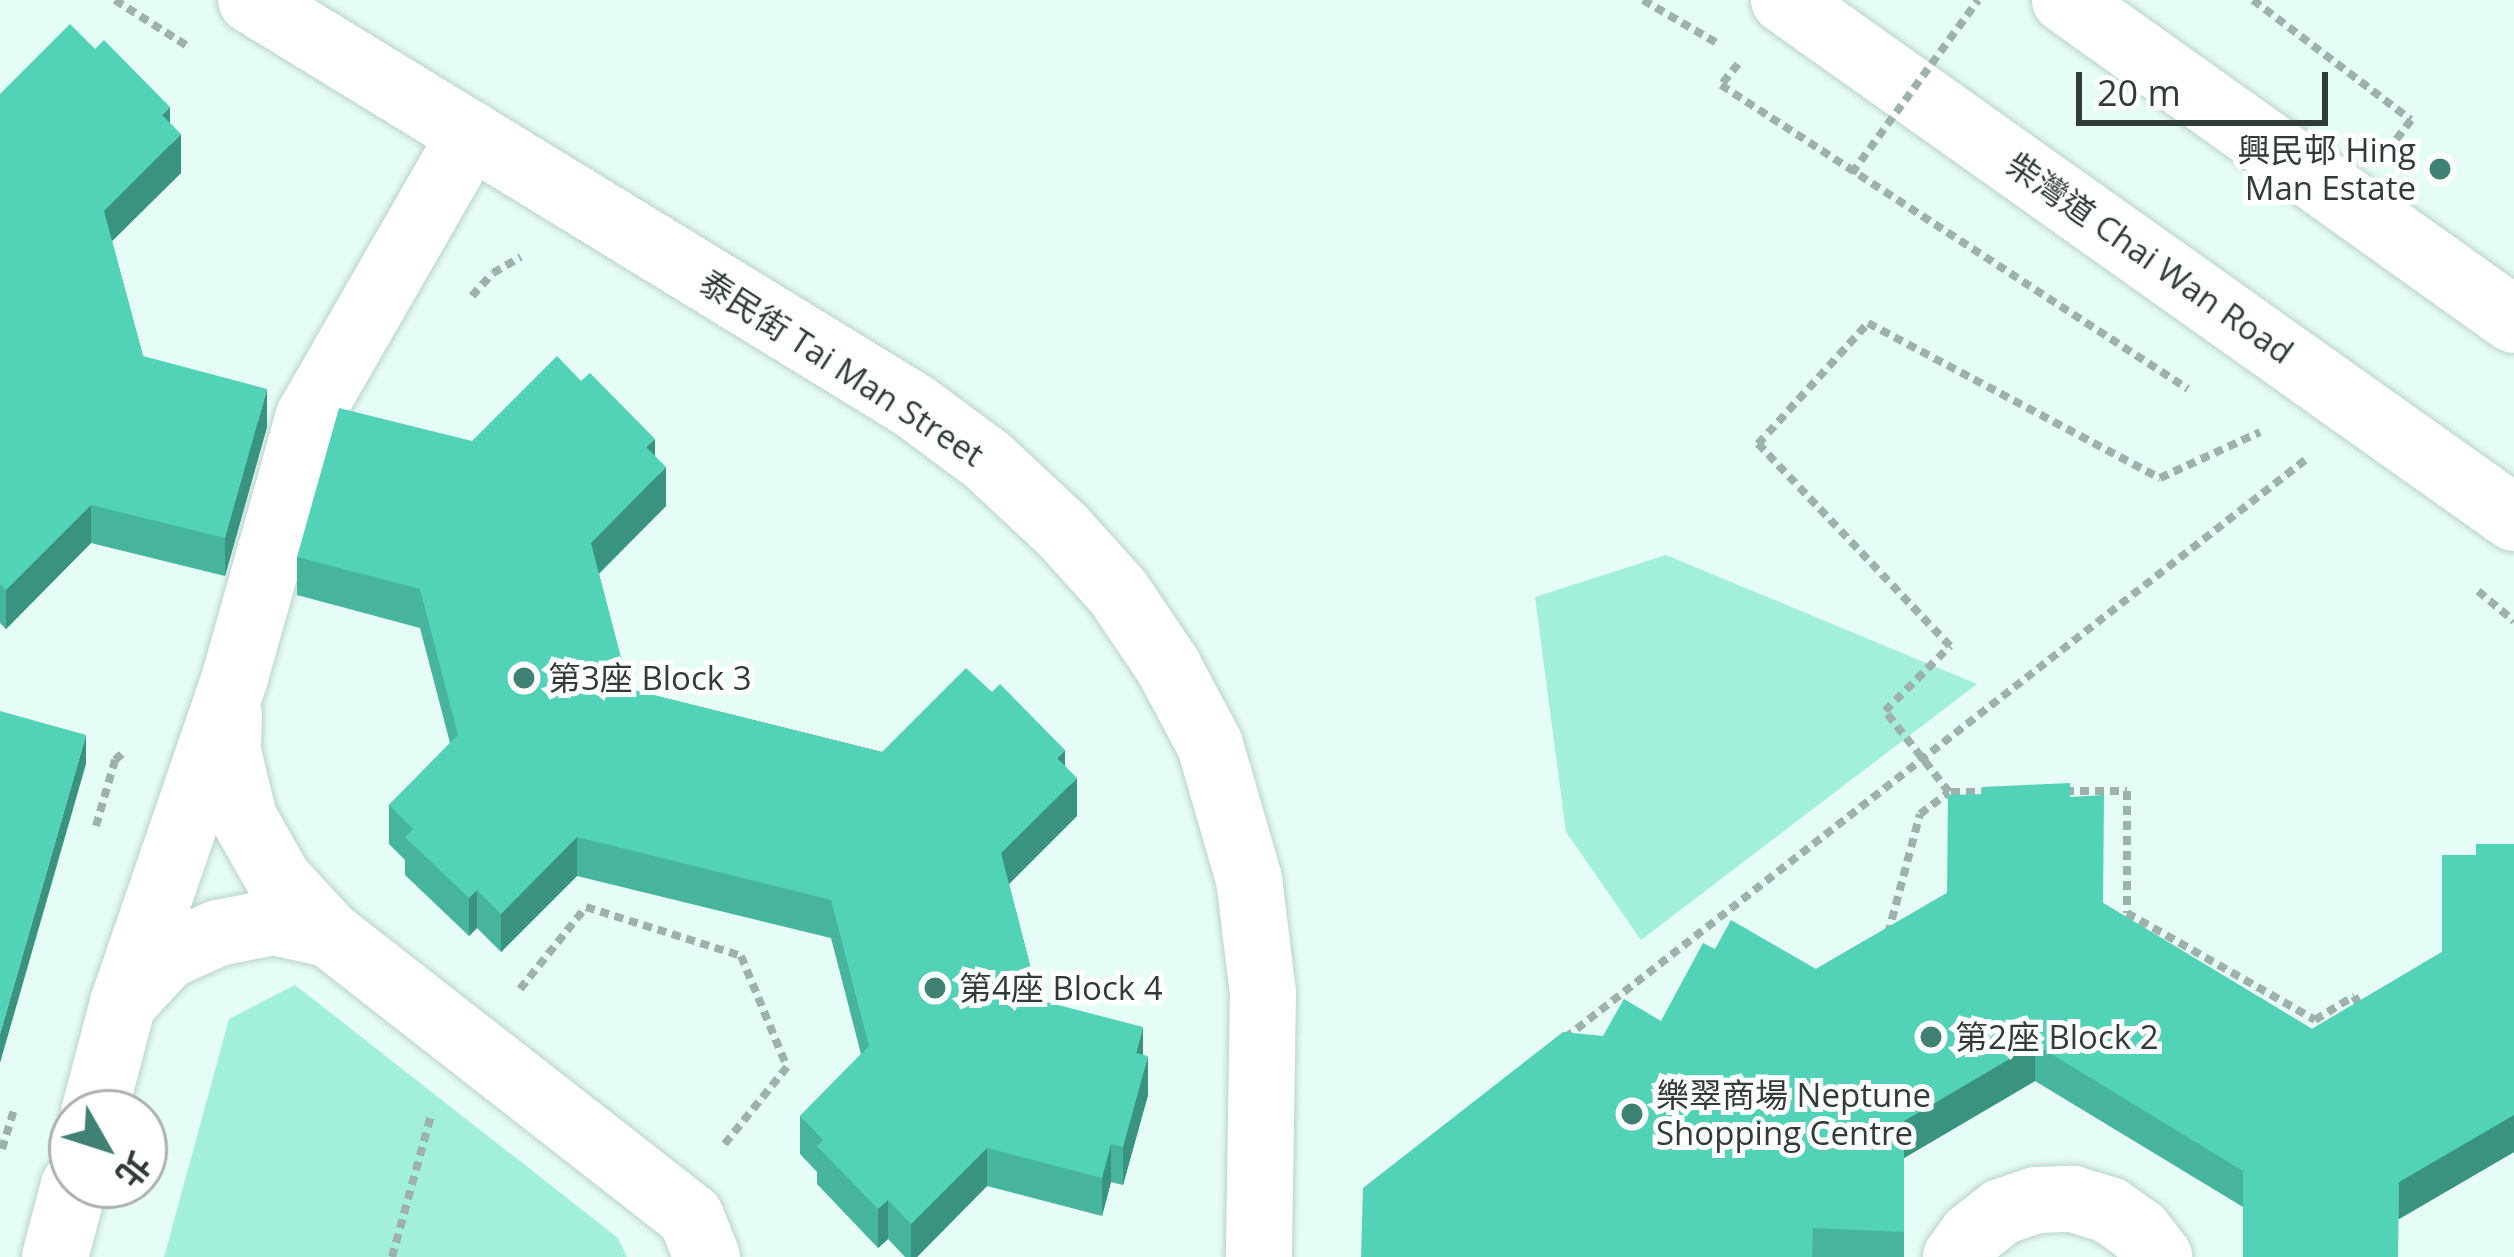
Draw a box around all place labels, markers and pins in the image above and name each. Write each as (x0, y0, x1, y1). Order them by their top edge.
place label: 興民邨 Hing Man Estate (2238, 130, 2416, 208)
marker: 興民邨 Hing Man Estate (2427, 156, 2453, 182)
place label: 第3座 Block 3 (548, 658, 752, 698)
marker: 第3座 Block 3 (511, 665, 537, 691)
place label: 第4座 Block 4 (959, 968, 1163, 1008)
marker: 第4座 Block 4 (922, 975, 948, 1001)
place label: 第2座 Block 2 (1955, 1017, 2159, 1057)
marker: 第2座 Block 2 (1918, 1024, 1944, 1050)
place label: 樂翠商場 Neptune Shopping Centre (1656, 1075, 1931, 1153)
marker: 樂翠商場 Neptune Shopping Centre (1619, 1101, 1645, 1127)

